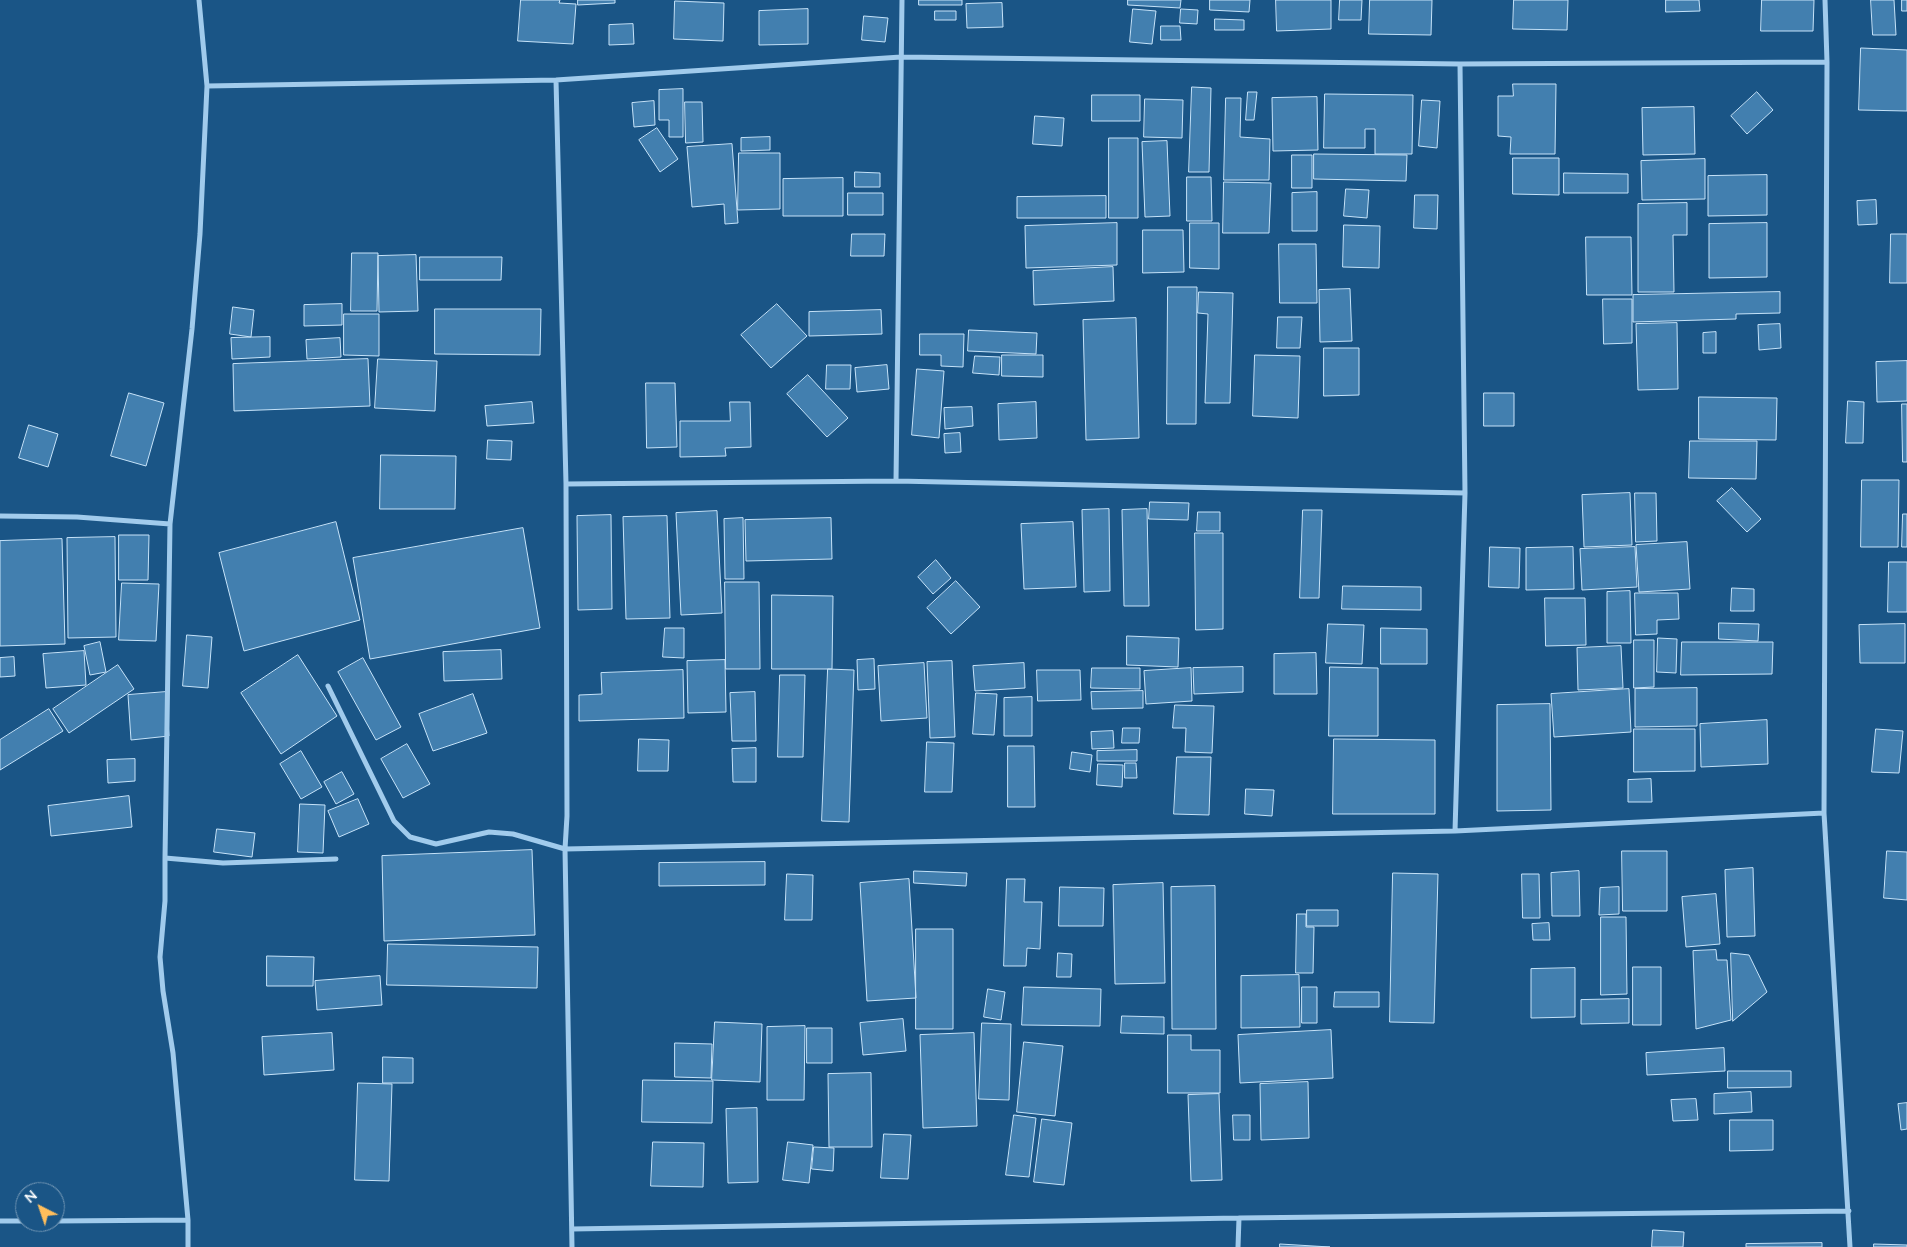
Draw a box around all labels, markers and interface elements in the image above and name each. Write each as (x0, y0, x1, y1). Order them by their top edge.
north arrow (15, 1182, 65, 1232)
text: N (21, 1186, 40, 1206)

